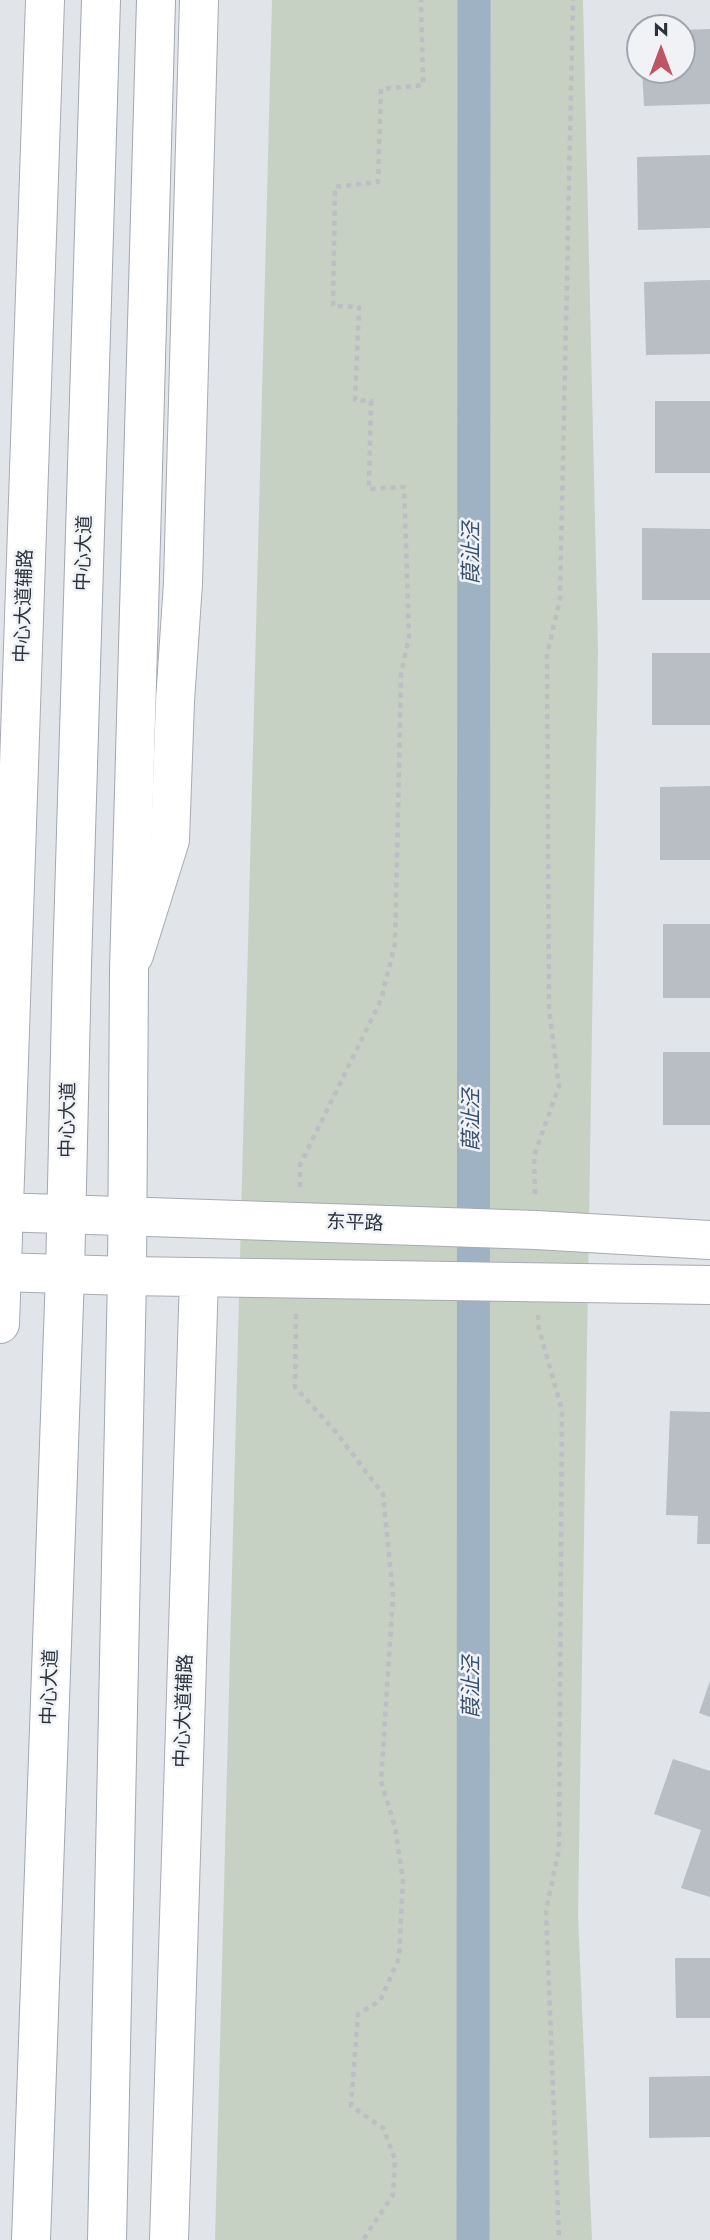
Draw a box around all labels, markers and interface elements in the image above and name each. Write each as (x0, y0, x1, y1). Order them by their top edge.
north arrow (626, 14, 696, 84)
text: N (653, 16, 669, 43)
street label: 中心大道 (72, 515, 98, 591)
water label: 葭沚泾 (460, 522, 486, 584)
street label: 中心大道辅路 (12, 549, 38, 663)
street label: 中心大道 (57, 1082, 81, 1158)
water label: 葭沚泾 (460, 1089, 486, 1151)
street label: 东平路 (326, 1212, 384, 1236)
street label: 中心大道 (38, 1649, 64, 1725)
street label: 中心大道辅路 (172, 1654, 198, 1768)
water label: 葭沚泾 (460, 1656, 486, 1718)

